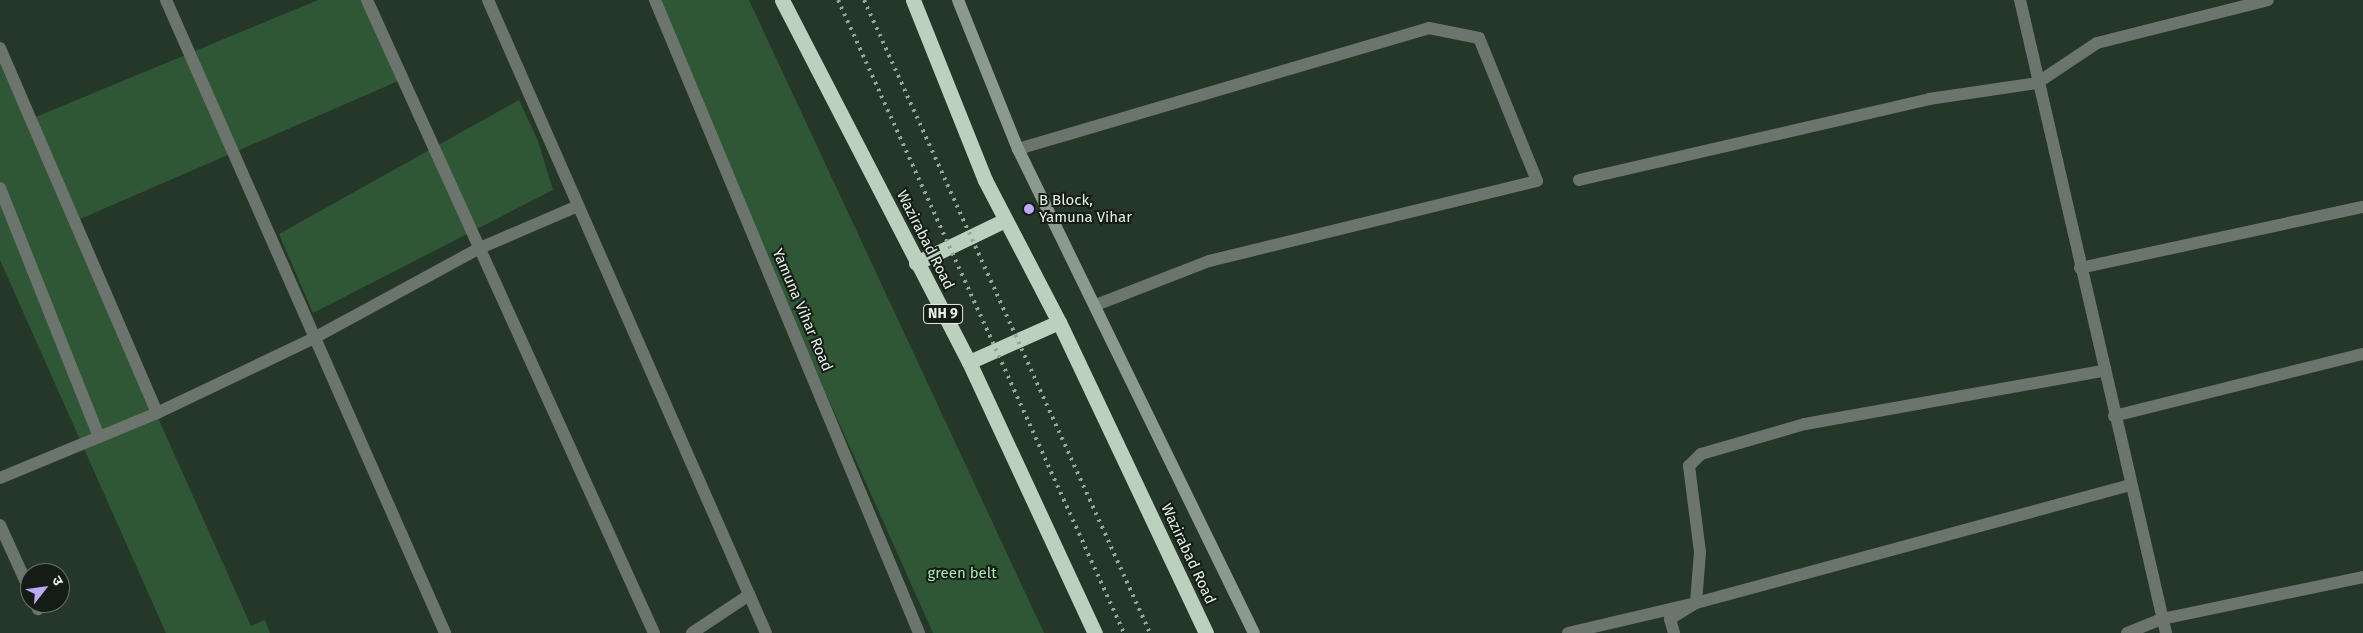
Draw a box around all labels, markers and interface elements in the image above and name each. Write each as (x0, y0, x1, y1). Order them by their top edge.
street label: Wazirabad Road (892, 187, 958, 293)
place label: B Block, Yamuna Vihar (1039, 191, 1132, 226)
marker: B Block, Yamuna Vihar (1023, 203, 1035, 215)
street label: Yamuna Vihar Road (768, 246, 836, 374)
road number: NH 9 (923, 302, 963, 326)
street label: Wazirabad Road (1157, 501, 1219, 607)
north arrow (20, 563, 70, 613)
park label: green belt (927, 565, 997, 583)
text: उ (48, 573, 67, 589)

